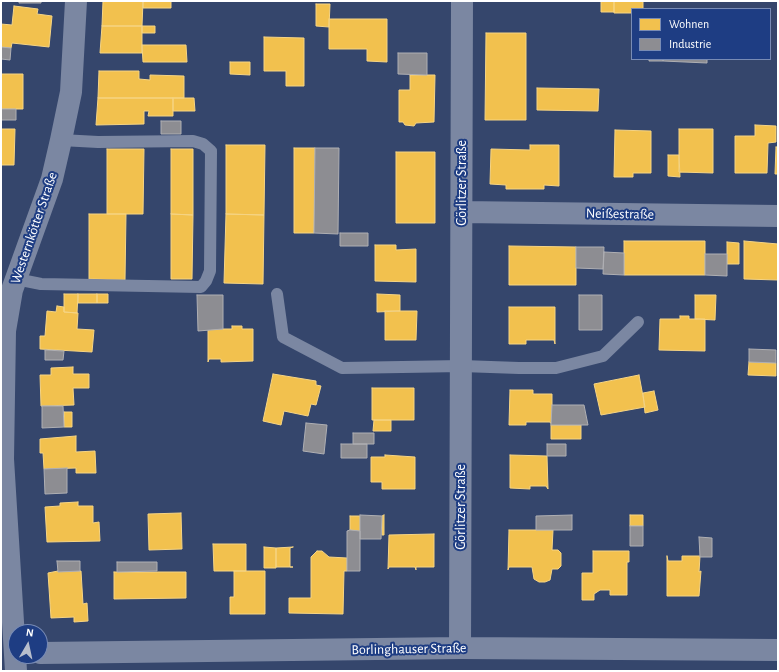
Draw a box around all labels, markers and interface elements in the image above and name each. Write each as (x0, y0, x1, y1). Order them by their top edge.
legend (631, 8, 771, 60)
text: Wohnen (669, 18, 709, 30)
text: Industrie (669, 38, 711, 50)
street label: Görlitzer Straße (454, 140, 470, 226)
street label: Westernkötter Straße (7, 170, 61, 286)
street label: Neißestraße (586, 205, 654, 223)
street label: Görlitzer Straße (453, 464, 469, 550)
north arrow (8, 624, 48, 664)
text: N (25, 627, 34, 639)
street label: Borlinghauser Straße (351, 640, 467, 658)

